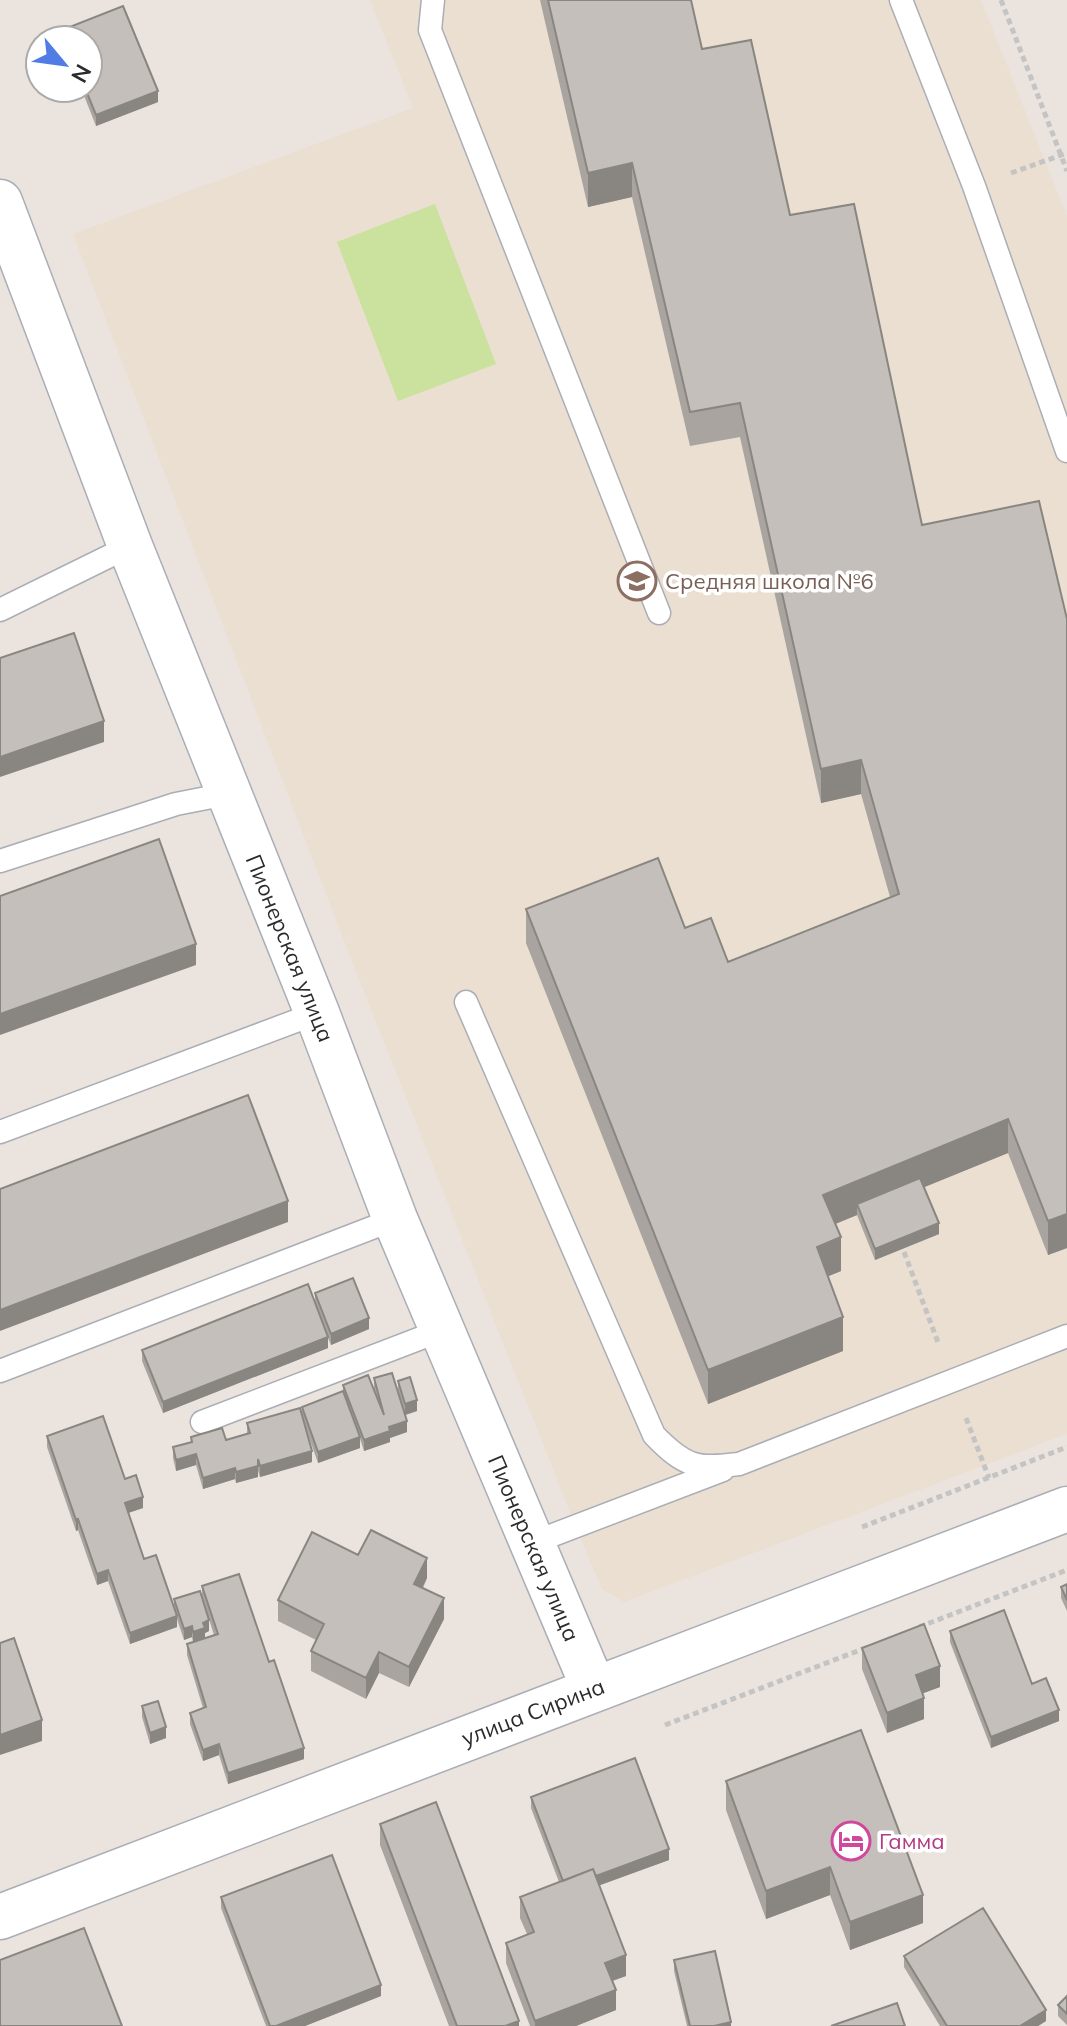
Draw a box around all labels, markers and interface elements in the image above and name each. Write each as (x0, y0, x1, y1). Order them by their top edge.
north arrow (24, 24, 104, 104)
text: N (65, 60, 98, 88)
school or university icon: Средняя школа №6 (616, 560, 658, 602)
place label: Средняя школа №6 (665, 567, 874, 595)
street label: Пионерская улица (240, 850, 340, 1046)
street label: Пионерская улица (482, 1451, 586, 1645)
street label: улица Сирина (457, 1672, 609, 1752)
hotel icon: Гамма (830, 1820, 872, 1862)
place label: Гамма (879, 1827, 945, 1855)

